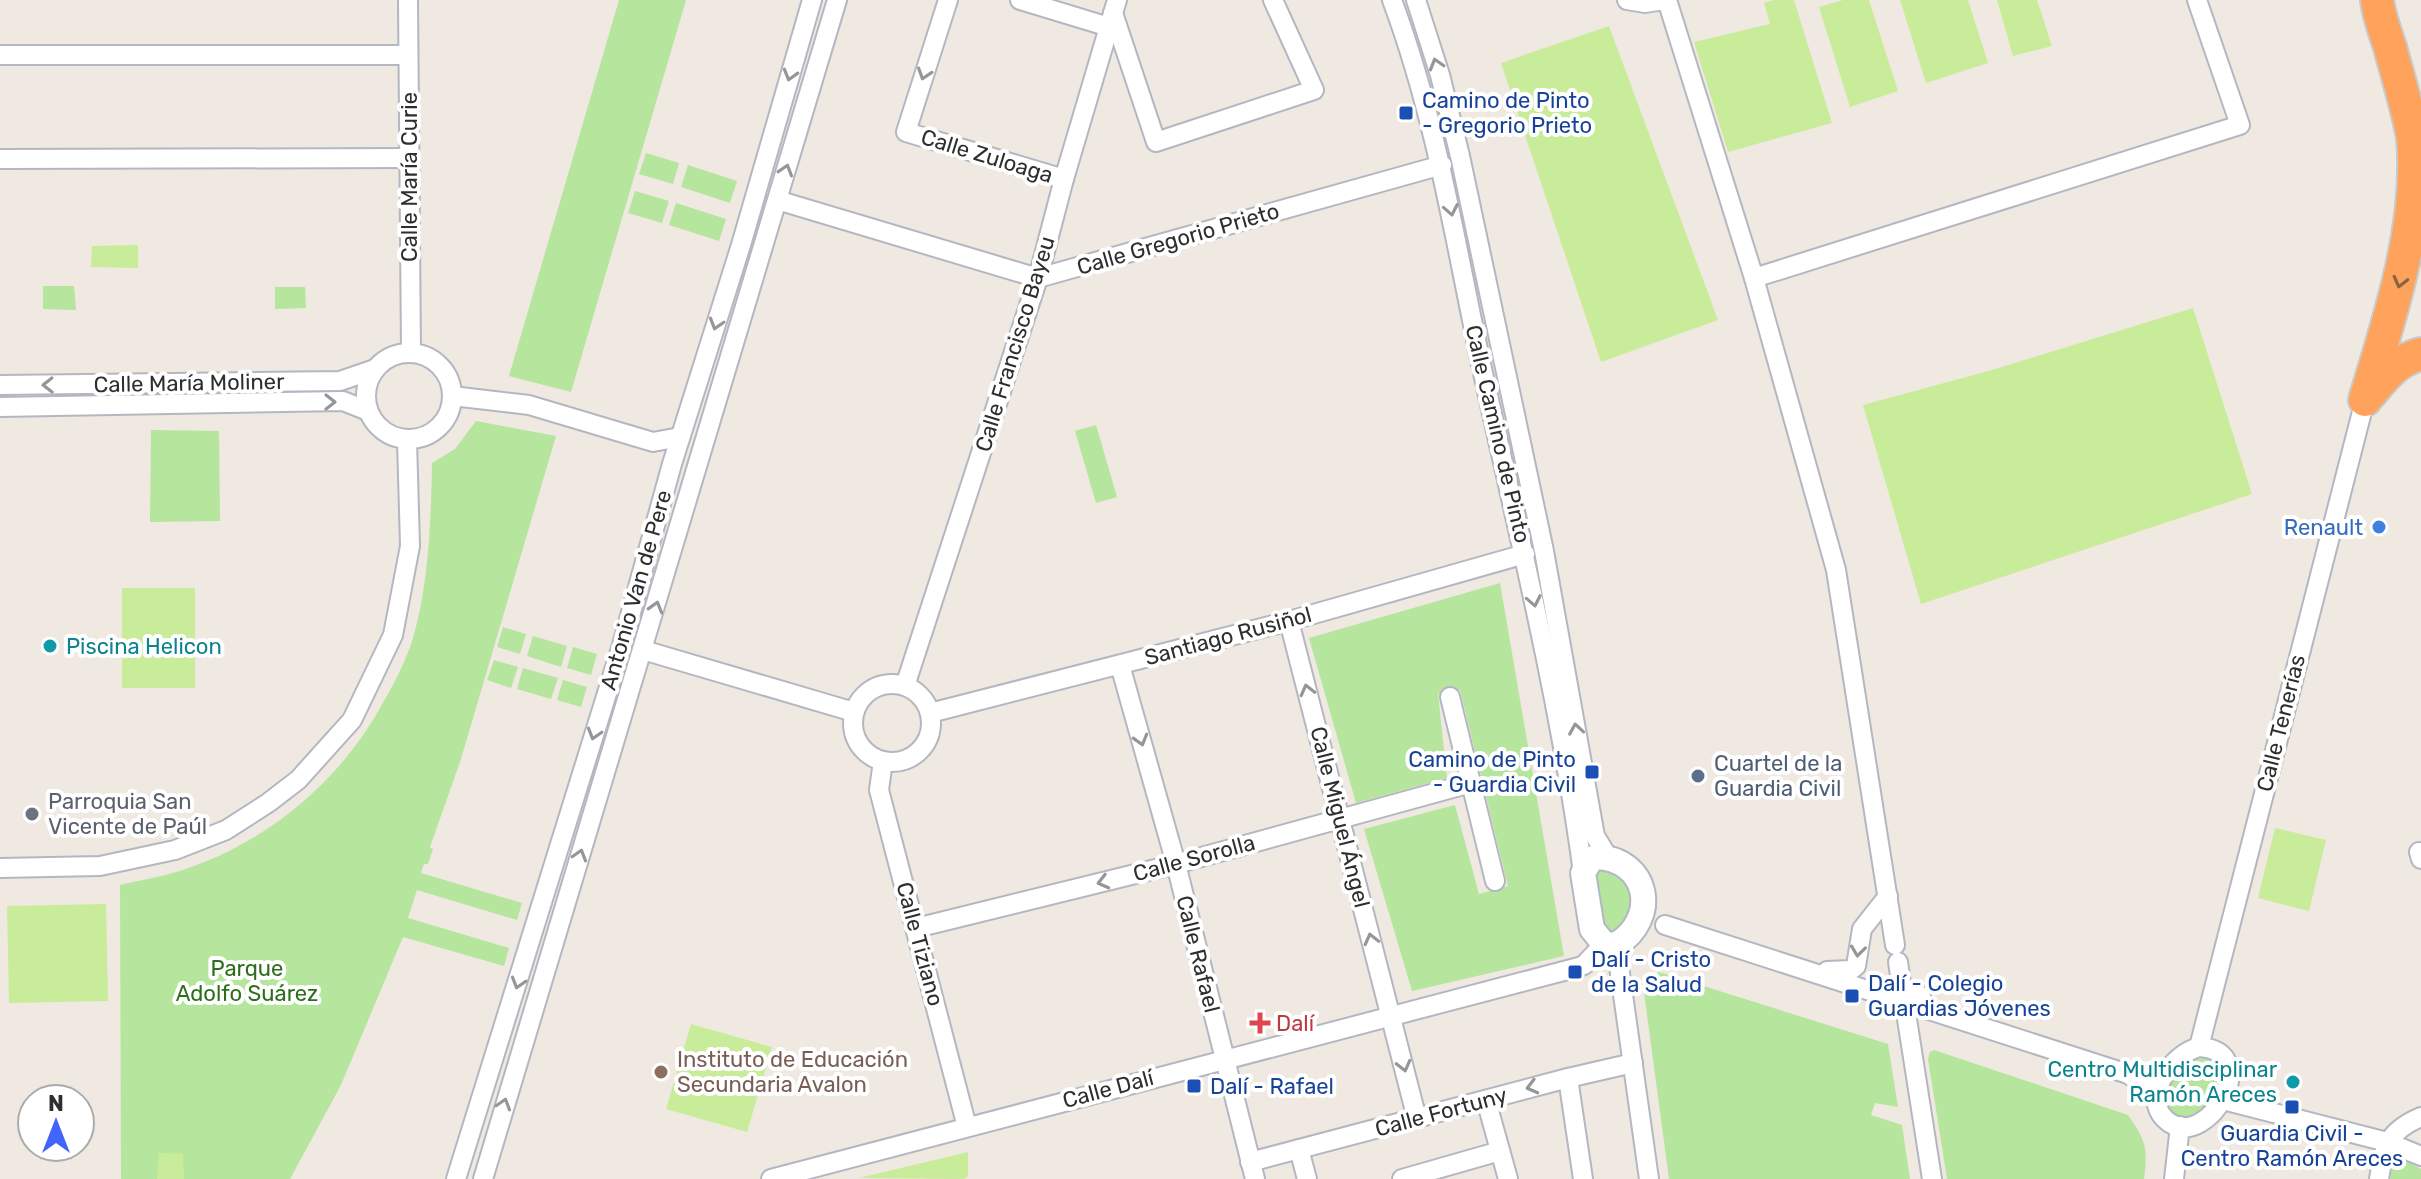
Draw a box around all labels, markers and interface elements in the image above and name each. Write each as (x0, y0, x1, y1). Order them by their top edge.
one-way arrow (1429, 57, 1445, 71)
one-way arrow (783, 67, 799, 81)
one-way arrow (917, 67, 933, 81)
place label: Camino de Pinto - Gregorio Prieto (1422, 87, 1592, 139)
street label: Calle María Curie (396, 92, 423, 262)
marker: Camino de Pinto - Gregorio Prieto (1397, 104, 1415, 122)
street label: Calle Zuloaga (918, 123, 1056, 189)
one-way arrow (777, 163, 793, 177)
street label: Calle Gregorio Prieto (1074, 197, 1282, 281)
one-way arrow (1441, 203, 1458, 216)
street label: Calle Francisco Bayeu (969, 233, 1061, 455)
one-way arrow (2392, 274, 2409, 288)
one-way arrow (709, 317, 725, 330)
street label: Calle Camino de Pinto (1460, 322, 1536, 546)
street label: Calle María Moliner (93, 368, 285, 398)
one-way arrow (41, 376, 54, 394)
one-way arrow (324, 393, 337, 410)
street label: Antonio Van de Pere (595, 487, 677, 693)
place label: Renault (2284, 514, 2363, 541)
marker: Renault (2370, 518, 2388, 536)
one-way arrow (1525, 594, 1542, 607)
one-way arrow (647, 600, 663, 614)
street label: Santiago Rusiñol (1142, 601, 1314, 671)
place label: Piscina Helicon (66, 633, 222, 660)
marker: Piscina Helicon (41, 637, 59, 655)
street label: Calle Tenerías (2251, 652, 2311, 794)
one-way arrow (1300, 683, 1317, 697)
one-way arrow (1568, 722, 1585, 736)
street label: Calle Miguel Ángel (1304, 724, 1376, 910)
one-way arrow (588, 727, 604, 741)
one-way arrow (1132, 733, 1148, 747)
place label: Camino de Pinto - Guardia Civil (1408, 746, 1576, 798)
place label: Cuartel de la Guardia Civil (1714, 750, 1842, 802)
marker: Camino de Pinto - Guardia Civil (1583, 763, 1601, 781)
marker: Cuartel de la Guardia Civil (1689, 767, 1707, 785)
place label: Parroquia San Vicente de Paúl (48, 788, 207, 840)
marker: Parroquia San Vicente de Paúl (23, 805, 41, 823)
street label: Calle Sorolla (1130, 829, 1258, 887)
one-way arrow (571, 849, 587, 863)
one-way arrow (1096, 872, 1110, 889)
street label: Calle Tiziano (890, 879, 950, 1009)
street label: Calle Rafael (1170, 893, 1226, 1015)
one-way arrow (1364, 932, 1381, 946)
one-way arrow (1850, 944, 1867, 958)
place label: Dalí - Cristo de la Salud (1591, 946, 1711, 998)
park label: Parque Adolfo Suárez (176, 955, 318, 1007)
marker: Dalí - Cristo de la Salud (1566, 963, 1584, 981)
place label: Dalí - Colegio Guardias Jóvenes (1868, 970, 2051, 1022)
one-way arrow (511, 976, 527, 989)
marker: Dalí - Colegio Guardias Jóvenes (1843, 987, 1861, 1005)
place label: Dalí (1276, 1010, 1316, 1037)
marker: Dalí (1251, 1014, 1269, 1032)
place label: Instituto de Educación Secundaria Avalon (677, 1046, 908, 1098)
place label: Centro Multidisciplinar Ramón Areces (2047, 1056, 2278, 1108)
one-way arrow (1395, 1059, 1412, 1073)
marker: Instituto de Educación Secundaria Avalon (652, 1063, 670, 1081)
street label: Calle Dalí (1060, 1063, 1158, 1114)
place label: Dalí - Rafael (1210, 1073, 1334, 1100)
marker: Centro Multidisciplinar Ramón Areces (2284, 1073, 2302, 1091)
marker: Dalí - Rafael (1185, 1077, 1203, 1095)
one-way arrow (1526, 1078, 1540, 1095)
street label: Calle Fortuny (1372, 1081, 1510, 1143)
north arrow (16, 1083, 96, 1163)
text: N (48, 1090, 64, 1117)
one-way arrow (495, 1098, 511, 1111)
marker: Guardia Civil - Centro Ramón Areces (2283, 1098, 2301, 1116)
place label: Guardia Civil - Centro Ramón Areces (2181, 1120, 2403, 1172)

